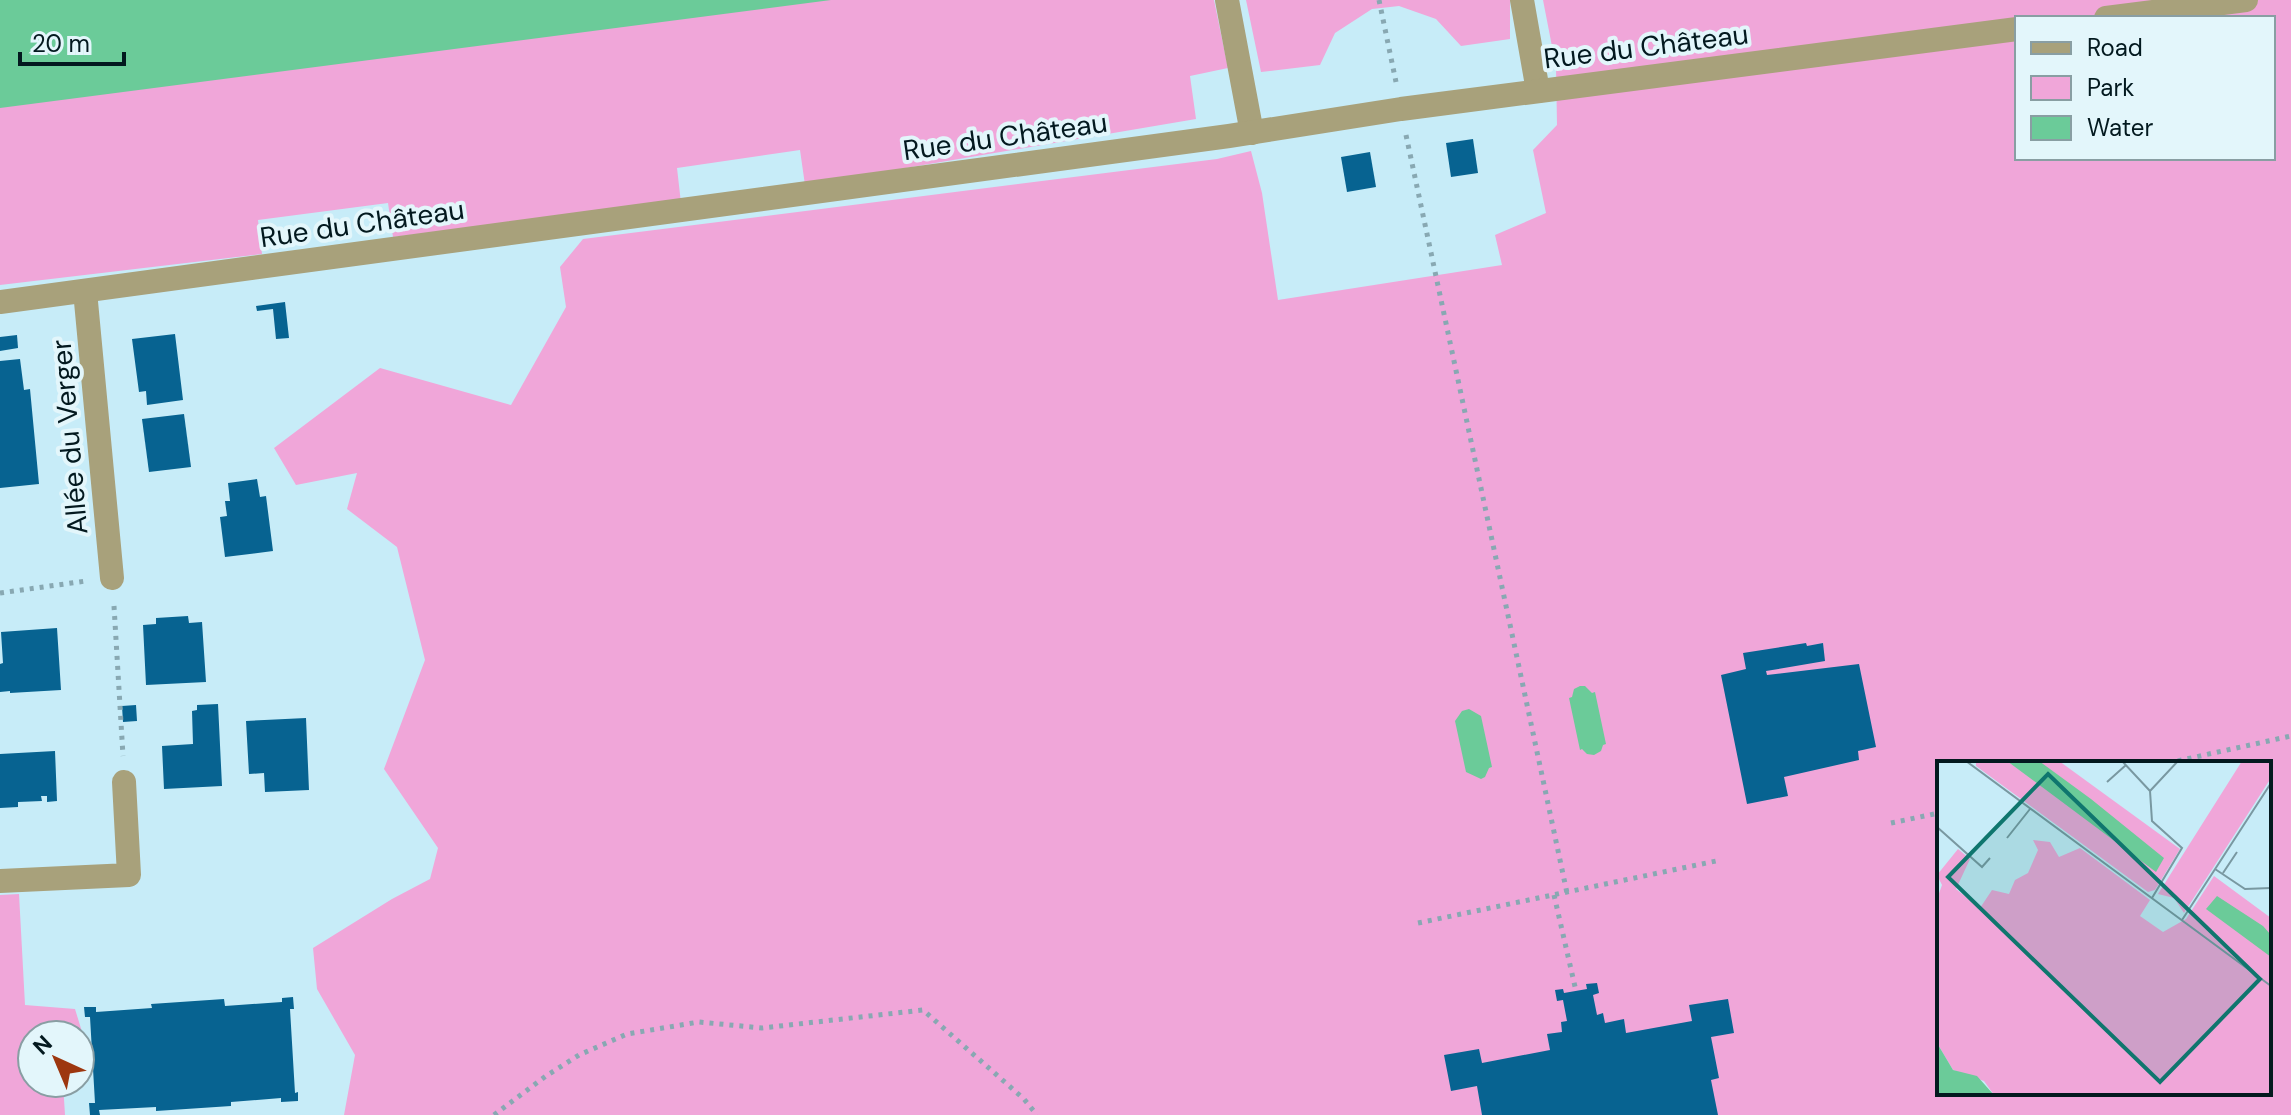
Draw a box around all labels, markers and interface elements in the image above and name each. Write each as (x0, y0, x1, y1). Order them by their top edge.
scale bar (20, 16, 124, 66)
street label: Rue du Château (1542, 16, 1750, 77)
legend (2015, 16, 2275, 160)
text: 20 m (32, 28, 90, 59)
text: Road (2087, 32, 2143, 63)
text: Park (2087, 72, 2134, 103)
street label: Rue du Château (901, 104, 1110, 169)
text: Water (2087, 112, 2153, 143)
street label: Rue du Château (258, 191, 467, 256)
street label: Allée du Verger (43, 338, 96, 536)
inset map (1937, 761, 2271, 1095)
north arrow (16, 1019, 96, 1099)
text: N (27, 1029, 58, 1061)

